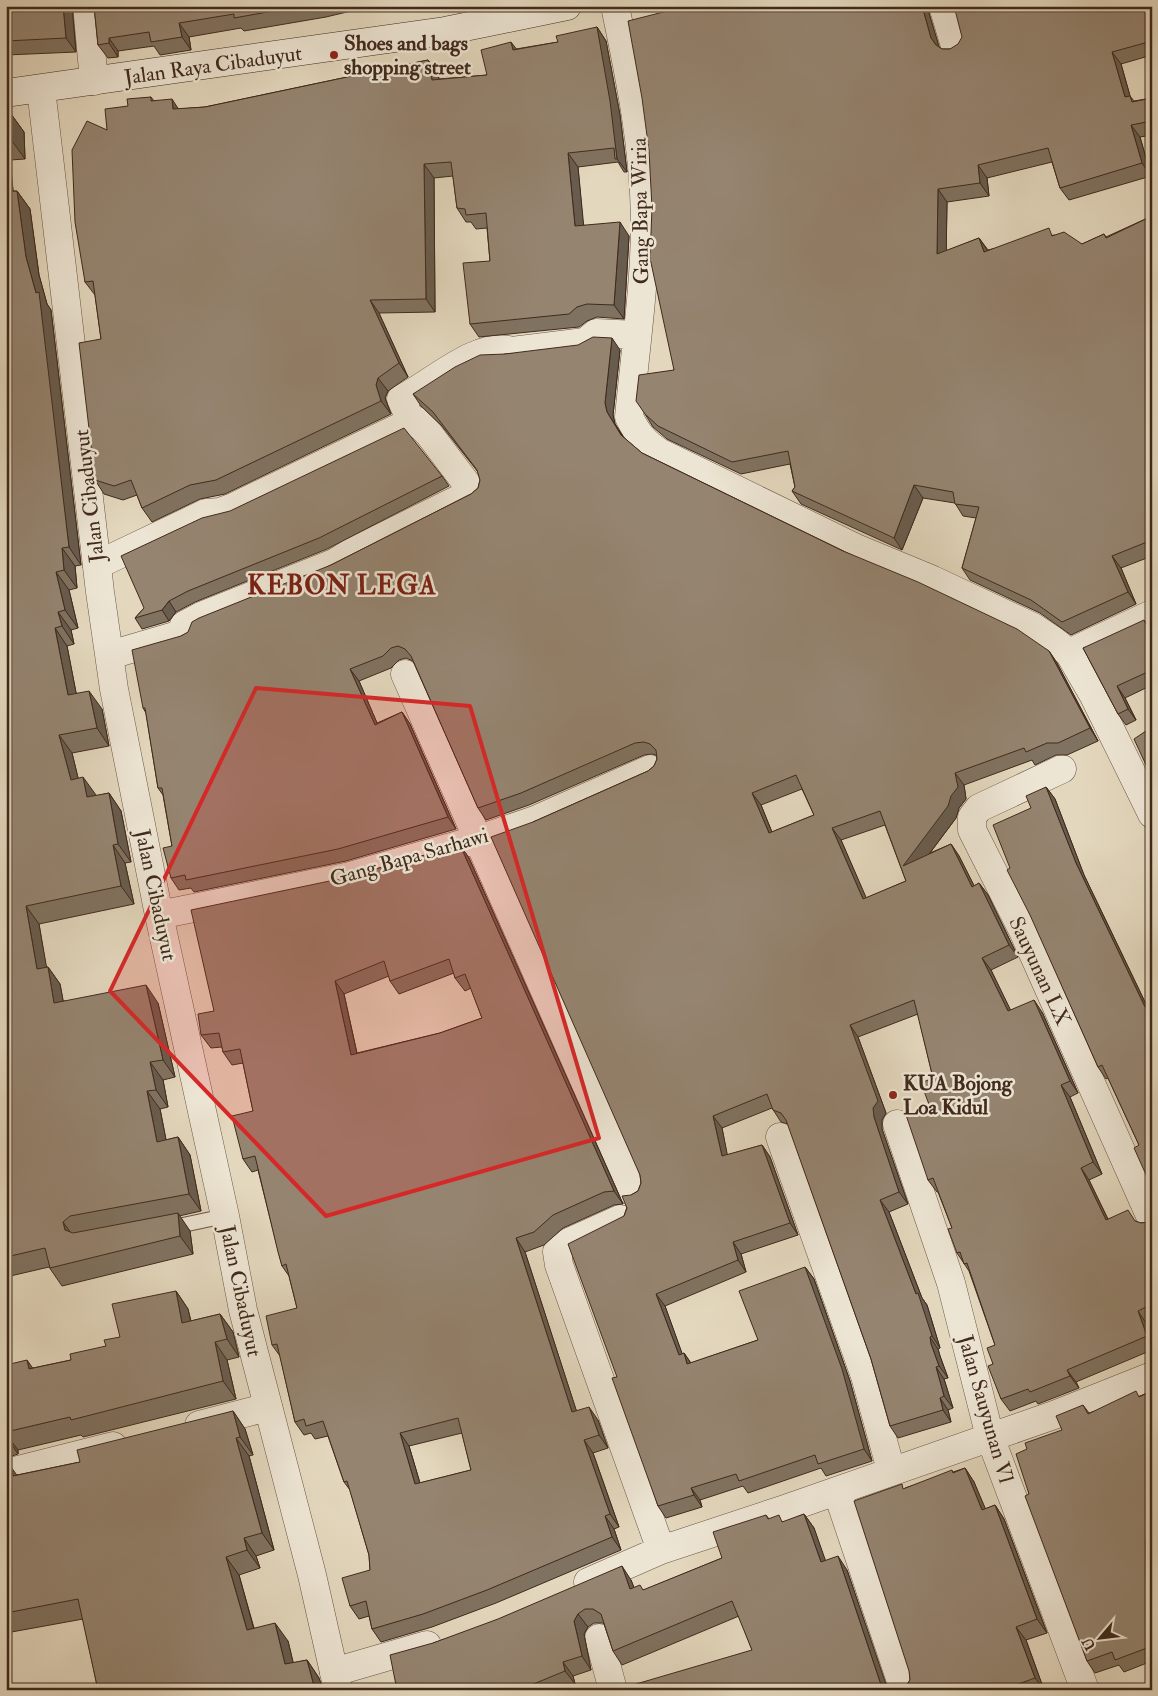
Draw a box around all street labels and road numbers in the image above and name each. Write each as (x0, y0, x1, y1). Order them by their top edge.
street label: Jalan Raya Cibaduyut (121, 40, 304, 91)
street label: Gang Bapa Wiria (626, 137, 655, 285)
street label: Jalan Cibaduyut (68, 428, 111, 565)
street label: Gang Bapa Sarhawi (327, 822, 492, 893)
street label: Jalan Cibaduyut (128, 826, 183, 963)
street label: Sauyunan LX (1002, 912, 1077, 1030)
street label: Jalan Cibaduyut (213, 1222, 268, 1359)
street label: Jalan Sauyunan Vl (951, 1331, 1020, 1487)

